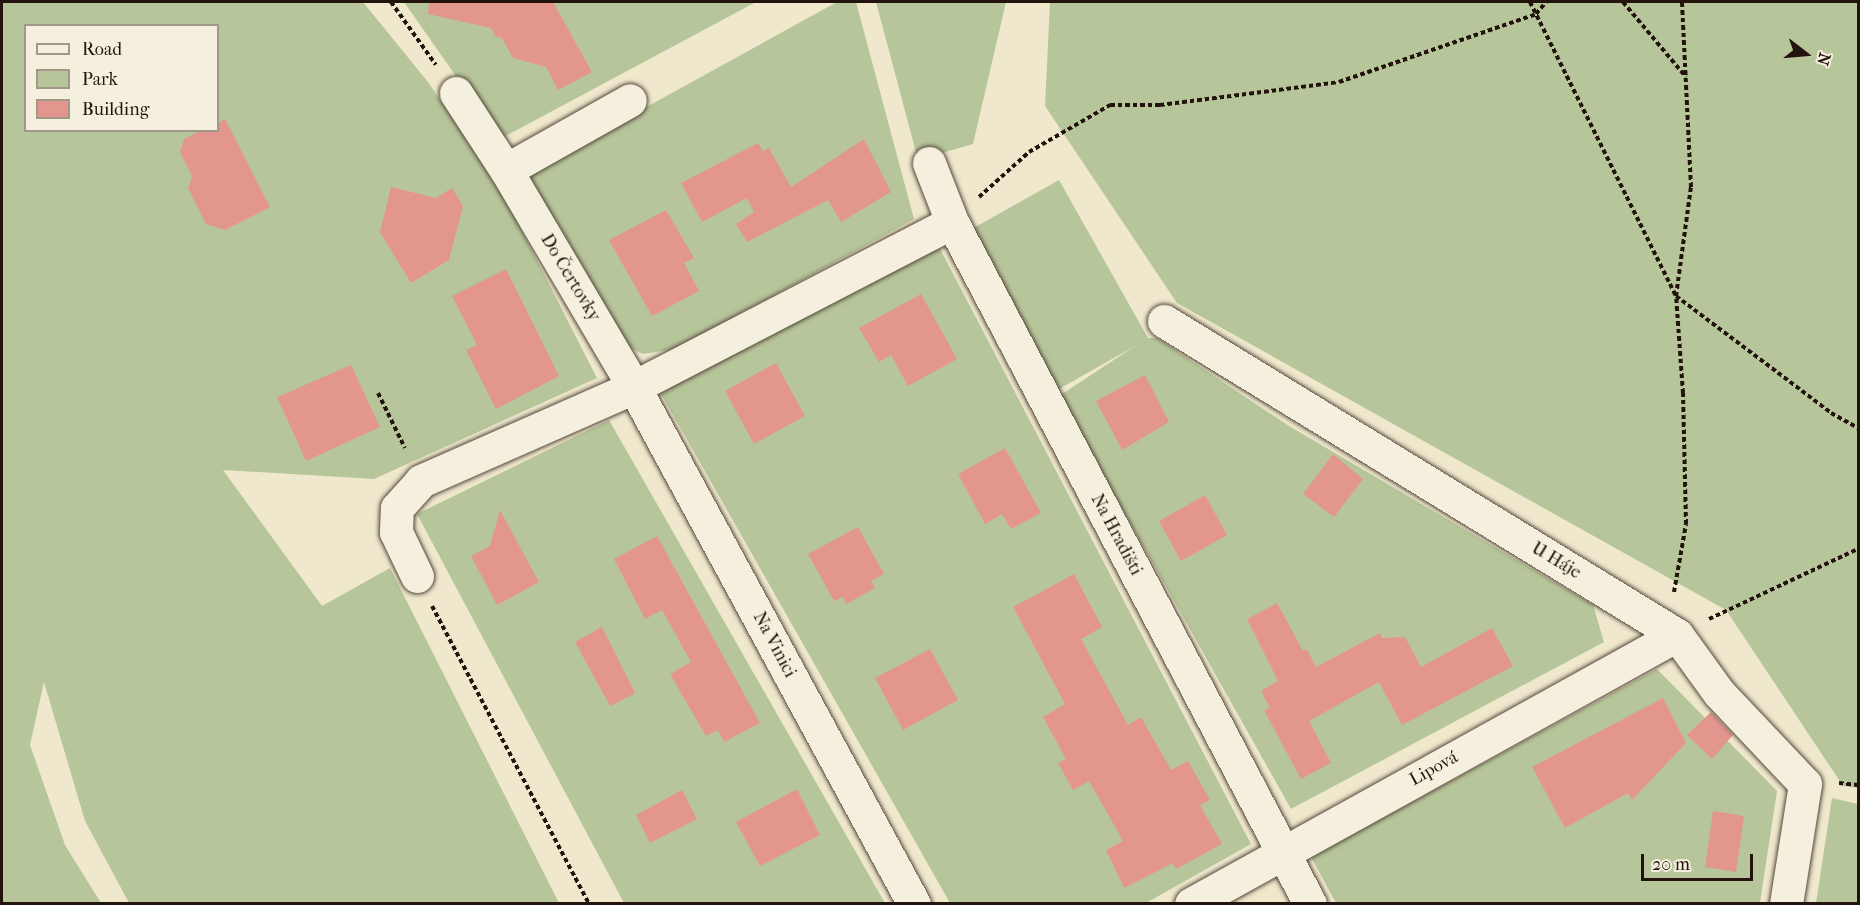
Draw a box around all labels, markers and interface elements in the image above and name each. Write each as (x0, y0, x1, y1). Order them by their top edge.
legend (24, 24, 219, 132)
north arrow (1776, 24, 1836, 84)
text: Road (82, 39, 122, 60)
text: N (1813, 51, 1835, 68)
text: Park (82, 69, 118, 90)
text: Building (82, 99, 149, 120)
street label: Do Čertovky (535, 230, 605, 326)
street label: Na Hradišti (1086, 491, 1146, 579)
street label: U Háje (1527, 538, 1585, 584)
street label: Na Vinici (748, 608, 800, 682)
street label: Lipová (1406, 747, 1462, 791)
scale bar (1644, 842, 1756, 880)
text: 20 m (1652, 854, 1690, 875)

